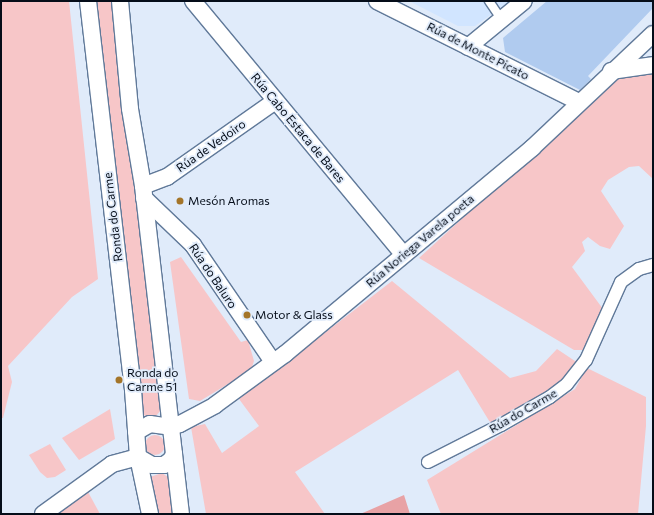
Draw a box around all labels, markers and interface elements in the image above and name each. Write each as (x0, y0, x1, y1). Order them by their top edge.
street label: Rúa de Monte Picato (425, 19, 531, 83)
street label: Rúa Cabo Estaca de Bares (248, 70, 348, 186)
street label: Rúa de Vedoiro (173, 117, 249, 175)
street label: Ronda do Carme (100, 172, 126, 262)
street label: Rúa Noriega Varela poeta (363, 192, 477, 290)
place label: Mesón Aromas (188, 194, 270, 208)
marker: Mesón Aromas (175, 196, 185, 206)
street label: Rúa do Baluro (186, 241, 240, 311)
place label: Motor & Glass (255, 308, 333, 322)
marker: Motor & Glass (242, 310, 252, 320)
place label: Ronda do Carme 51 (127, 366, 178, 394)
marker: Ronda do Carme 51 (114, 375, 124, 385)
street label: Rúa do Carme (487, 386, 559, 436)

